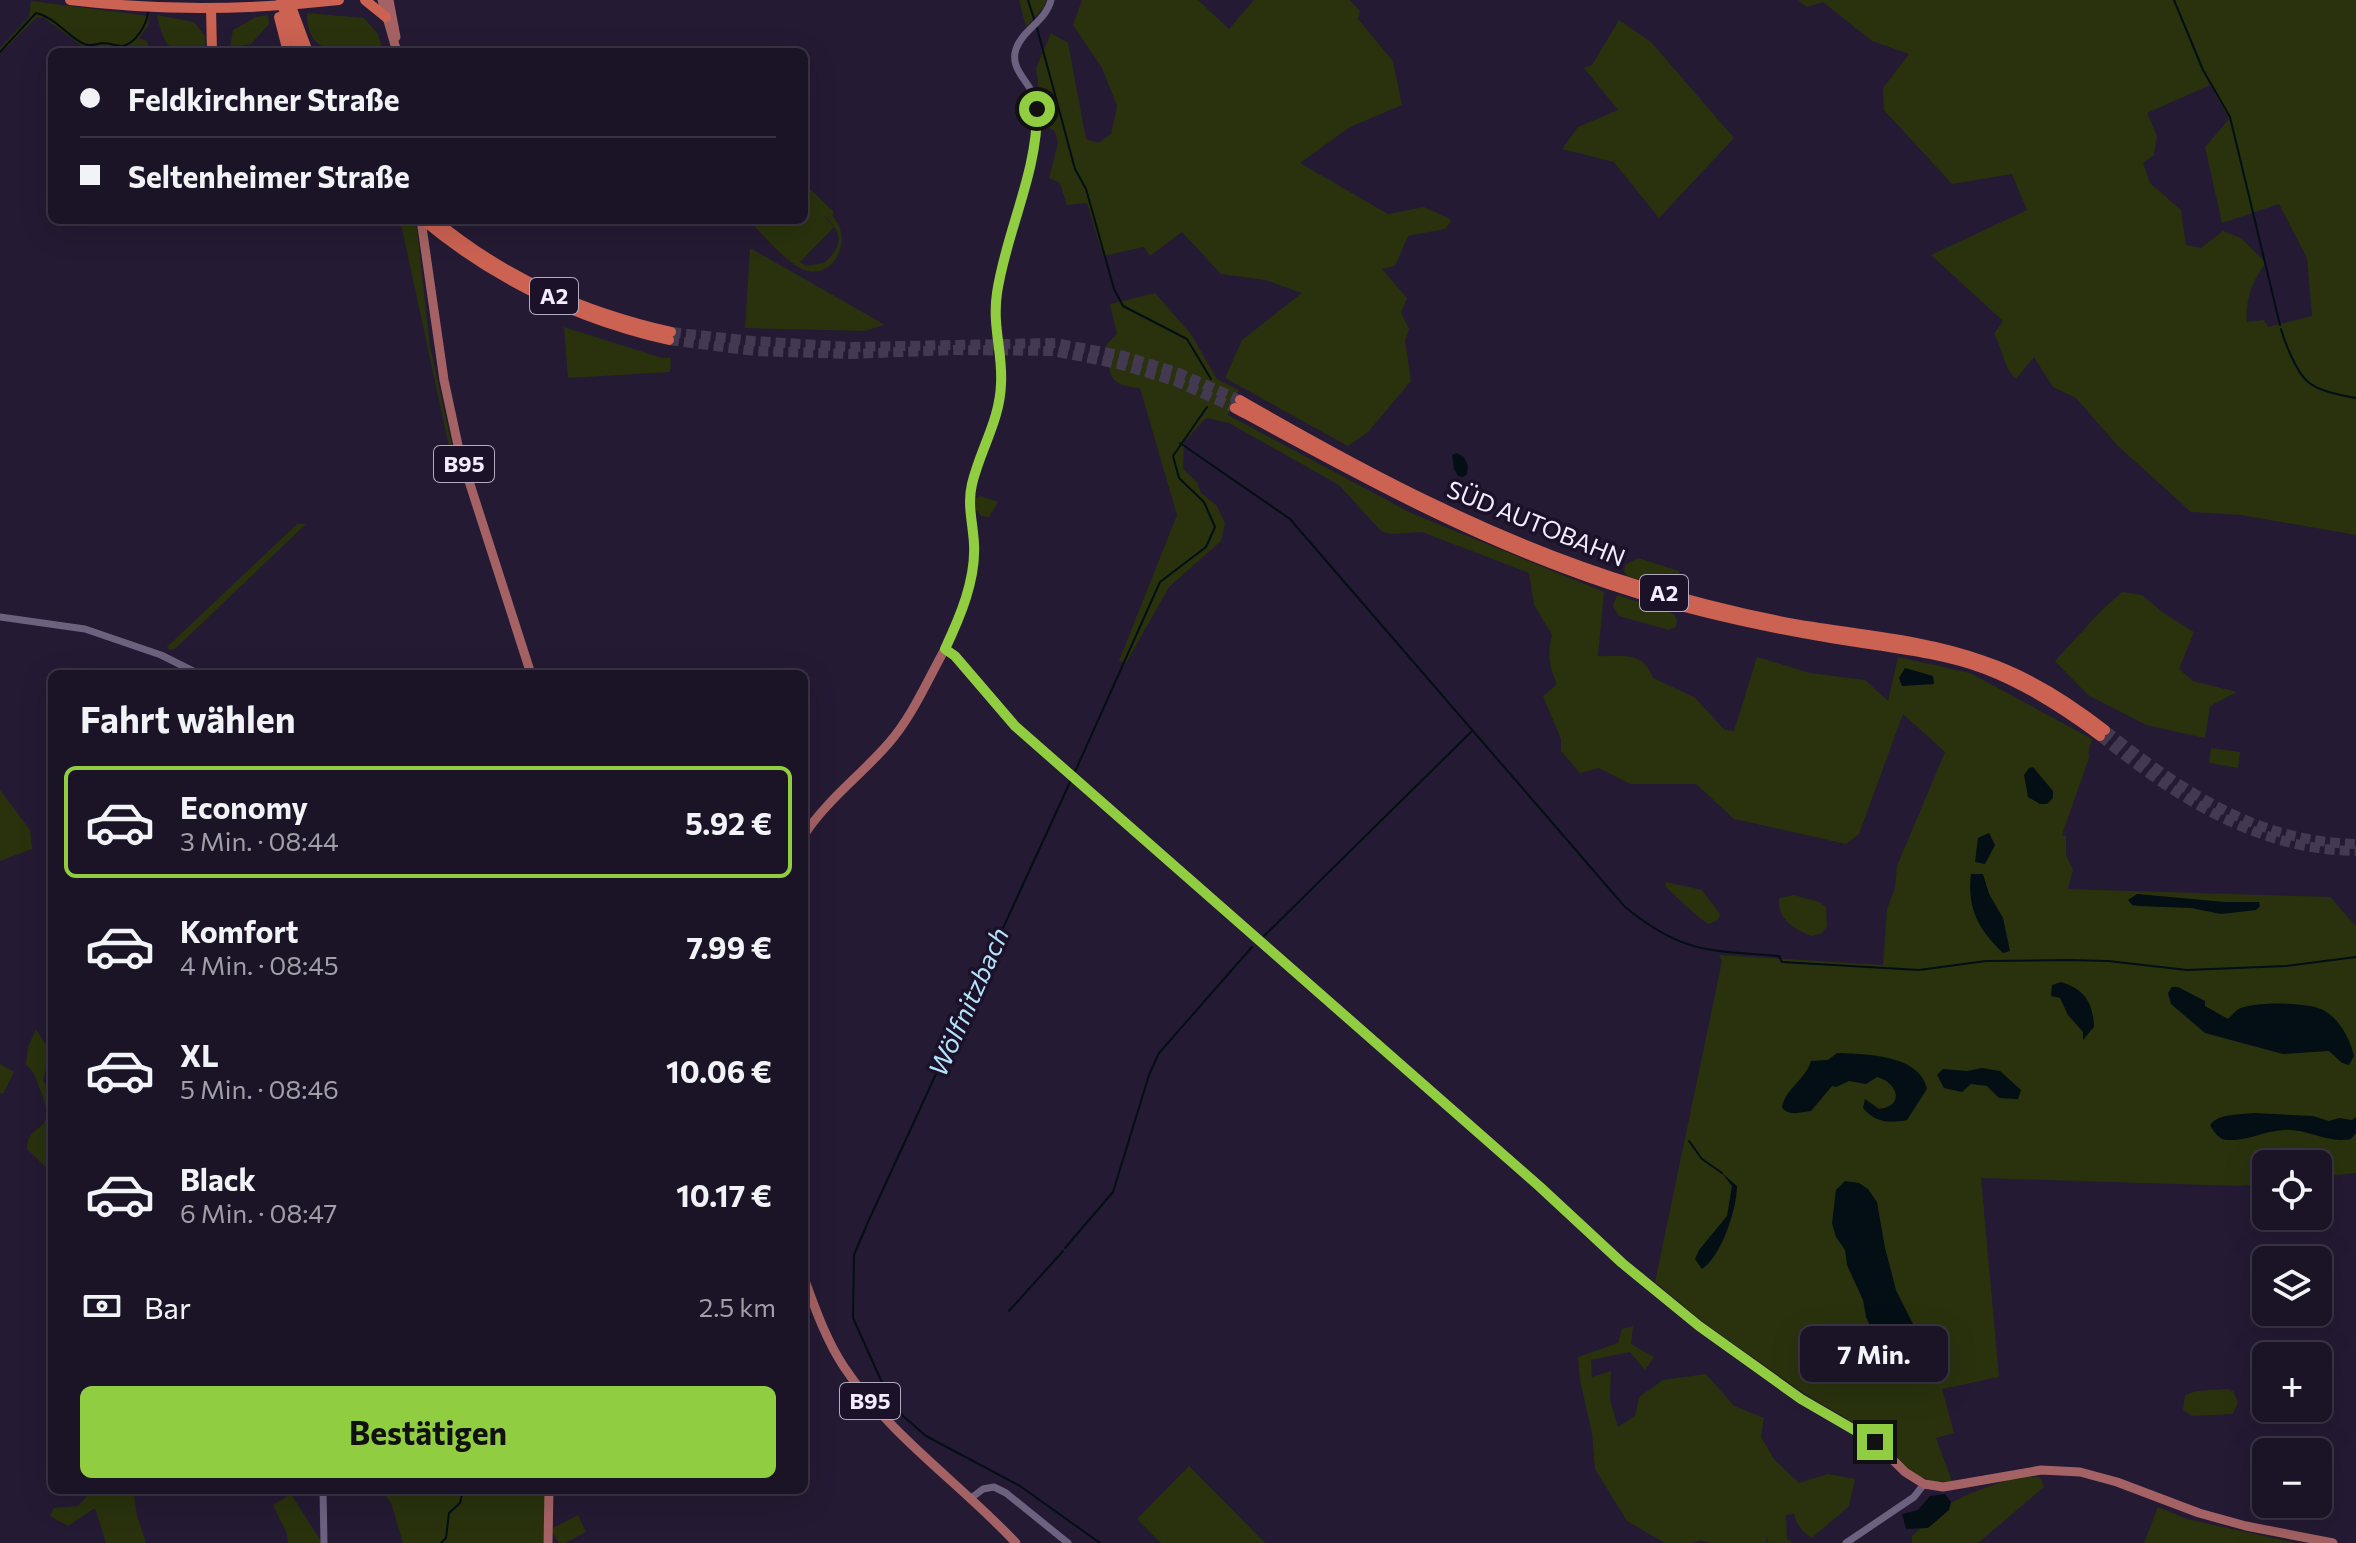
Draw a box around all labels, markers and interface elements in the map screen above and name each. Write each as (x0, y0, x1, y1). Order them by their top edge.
text: Feldkirchner Straße (128, 80, 400, 117)
route start (1019, 91, 1055, 127)
text: Seltenheimer Straße (128, 157, 410, 194)
road number: A2 (530, 278, 578, 314)
road number: B95 (434, 446, 494, 482)
street label: SÜD AUTOBAHN (1443, 474, 1630, 572)
road number: A2 (1640, 575, 1688, 611)
text: Fahrt wählen (80, 696, 296, 740)
icon: car (84, 786, 156, 858)
text: Economy (180, 788, 308, 825)
text: 5.92 € (685, 804, 772, 841)
text: 3 Min. · 08:44 (180, 825, 339, 856)
icon: car (84, 910, 156, 982)
text: Komfort (180, 912, 299, 949)
water label: Wölfnitzbach (921, 922, 1014, 1080)
text: 7.99 € (686, 928, 772, 965)
text: 4 Min. · 08:45 (180, 949, 339, 980)
icon: car (84, 1034, 156, 1106)
text: XL (180, 1036, 219, 1073)
text: 10.06 € (666, 1052, 772, 1089)
text: 5 Min. · 08:46 (180, 1073, 339, 1104)
map controls (2252, 1150, 2332, 1518)
button: locate (2252, 1150, 2332, 1230)
icon: car (84, 1158, 156, 1230)
text: Black (180, 1160, 256, 1197)
text: 10.17 € (676, 1176, 772, 1213)
text: 6 Min. · 08:47 (180, 1197, 337, 1228)
button: layers (2252, 1246, 2332, 1326)
icon: cash (80, 1284, 124, 1328)
text: Bar (144, 1288, 191, 1325)
text: 2.5 km (699, 1291, 776, 1322)
callout: 7 Min. (1801, 1326, 1949, 1382)
text: 7 Min. (1837, 1338, 1911, 1369)
button: + (2252, 1342, 2332, 1422)
road number: B95 (840, 1383, 900, 1419)
button: Bestätigen (80, 1386, 776, 1478)
route end (1857, 1424, 1893, 1460)
button: − (2252, 1438, 2332, 1518)

